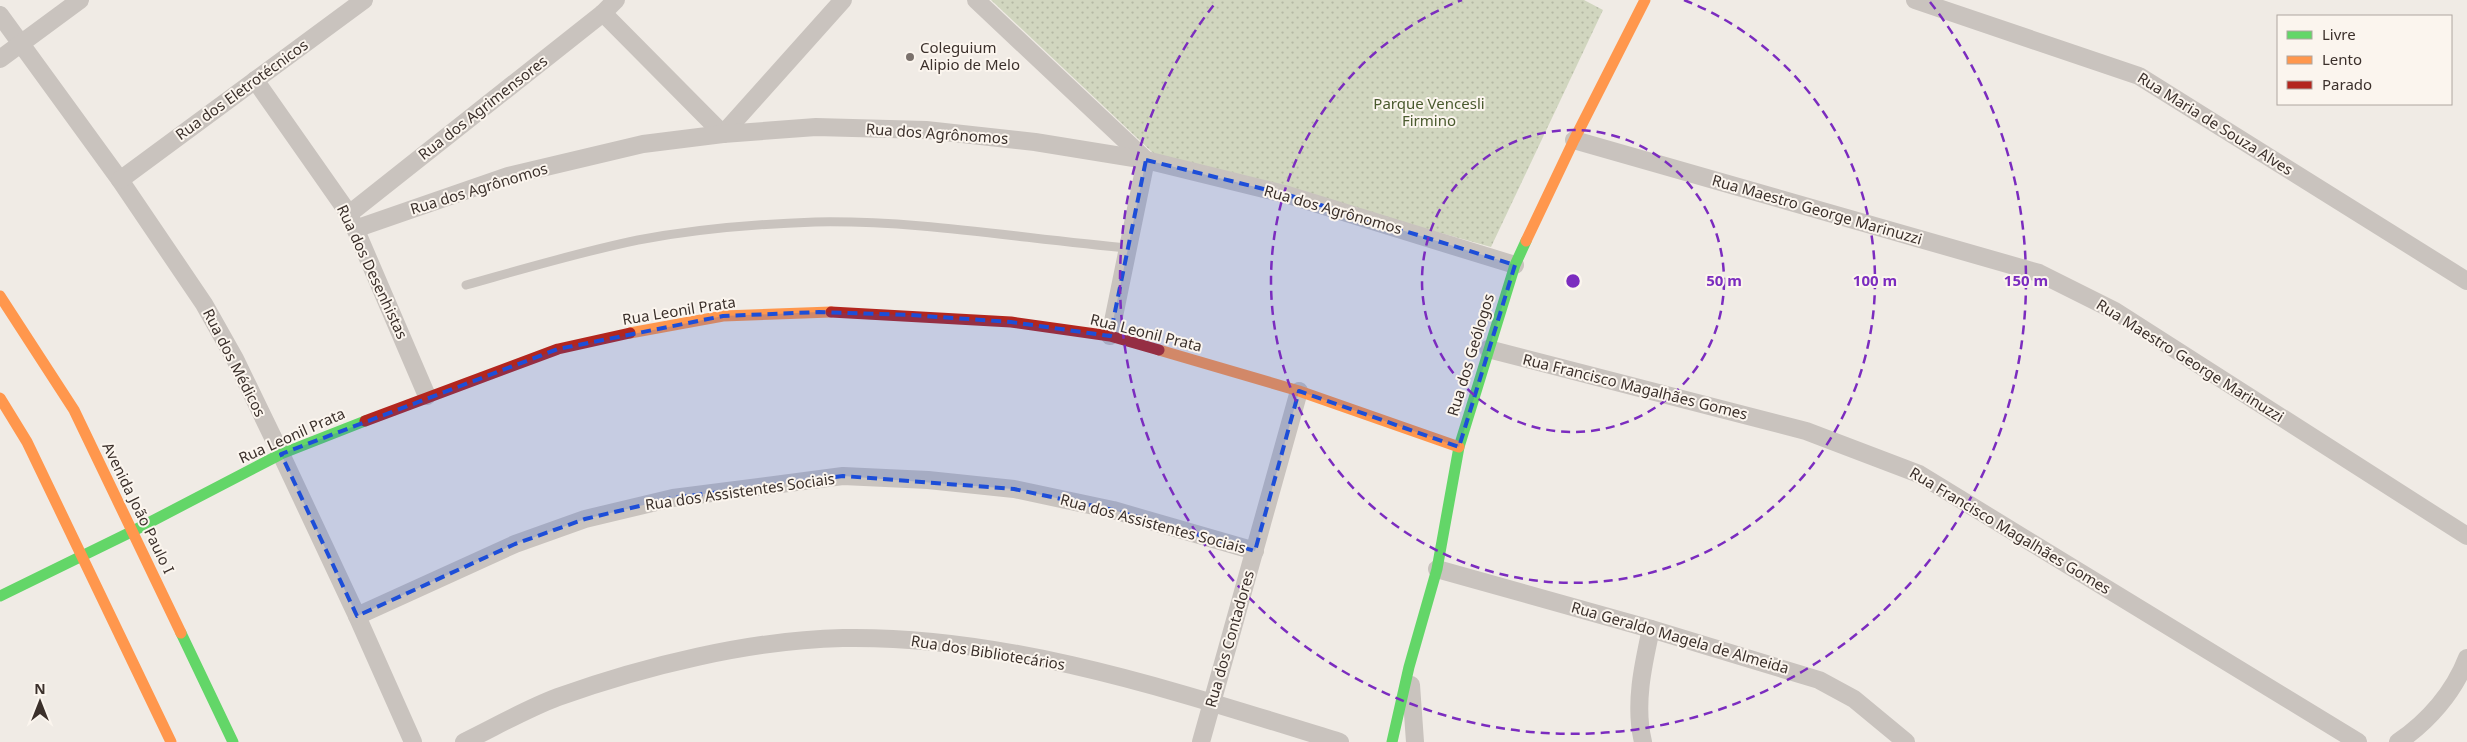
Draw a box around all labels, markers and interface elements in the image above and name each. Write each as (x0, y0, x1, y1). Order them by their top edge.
legend (2277, 15, 2452, 105)
text: Livre (2322, 24, 2356, 44)
street label: Rua dos Eletrotécnicos (171, 34, 312, 144)
place label: Coleguium Alipio de Melo (920, 37, 1020, 74)
text: Lento (2322, 49, 2362, 69)
street label: Rua dos Agrimensores (414, 50, 551, 164)
marker: Coleguium Alipio de Melo (904, 51, 916, 63)
street label: Rua Maria de Souza Alves (2134, 67, 2297, 179)
text: Parado (2322, 74, 2372, 94)
park label: Parque Vencesli Firmino (1373, 93, 1485, 130)
street label: Rua dos Agrônomos (865, 118, 1009, 148)
street label: Rua dos Agrônomos (408, 158, 550, 218)
street label: Rua Maestro George Marinuzzi (1710, 169, 1925, 249)
street label: Rua dos Agrônomos (1262, 180, 1405, 238)
street label: Rua dos Desenhistas (333, 201, 413, 342)
text: 50 m (1706, 270, 1742, 290)
text: 100 m (1853, 270, 1897, 290)
text: 150 m (2004, 270, 2048, 290)
centre of rings (1564, 272, 1582, 290)
street label: Rua Leonil Prata (621, 291, 737, 329)
street label: Rua dos Geólogos (1442, 291, 1498, 418)
street label: Rua Maestro George Marinuzzi (2093, 294, 2288, 426)
street label: Rua dos Médicos (199, 305, 271, 420)
street label: Rua Leonil Prata (1088, 308, 1204, 356)
street label: Rua Francisco Magalhães Gomes (1521, 348, 1750, 424)
street label: Rua Leonil Prata (235, 403, 348, 467)
street label: Avenida João Paulo I (98, 439, 179, 576)
street label: Rua Francisco Magalhães Gomes (1906, 462, 2115, 598)
street label: Rua dos Assistentes Sociais (644, 468, 836, 514)
street label: Rua dos Assistentes Sociais (1058, 489, 1248, 557)
street label: Rua dos Contadores (1200, 568, 1258, 710)
street label: Rua Geraldo Magela de Almeida (1569, 596, 1791, 678)
street label: Rua dos Bibliotecários (910, 630, 1067, 674)
north arrow (15, 677, 65, 727)
text: N (34, 679, 46, 698)

